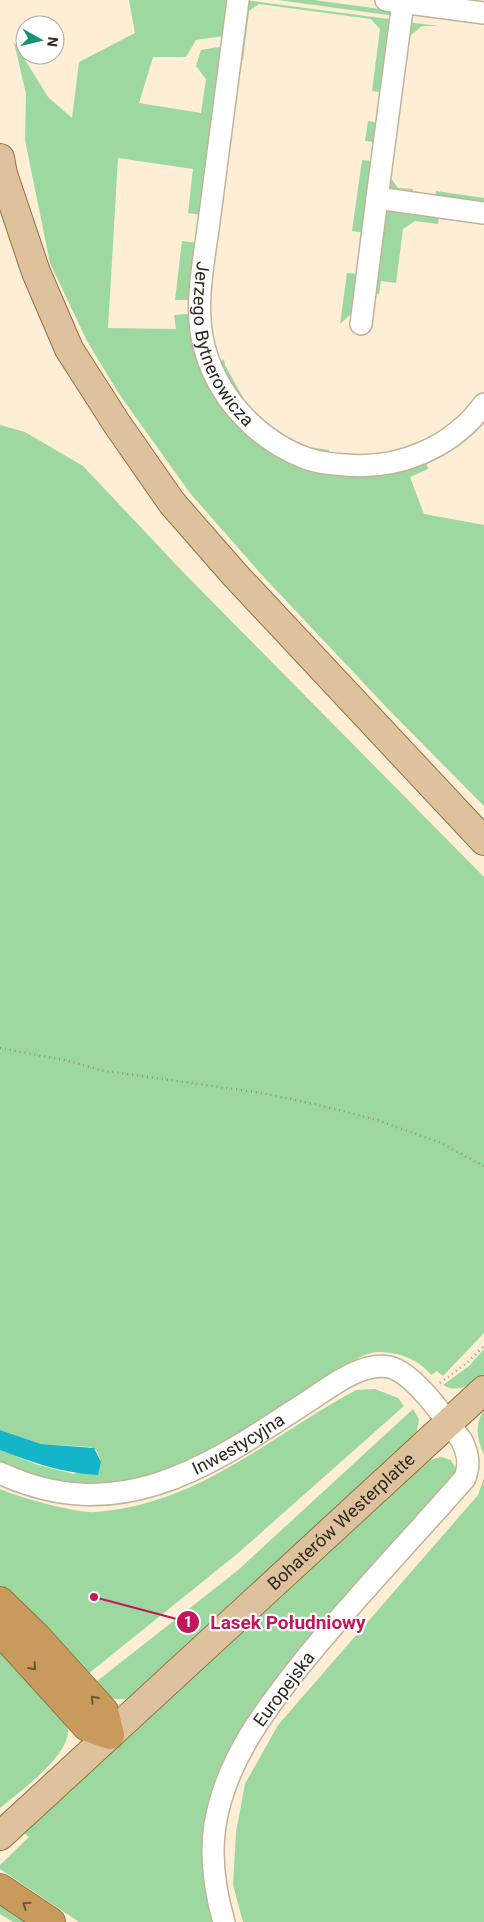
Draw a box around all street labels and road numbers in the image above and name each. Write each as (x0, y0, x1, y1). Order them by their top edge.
street label: Jerzego Bytnerowicza (190, 260, 258, 430)
street label: Inwestycyjna (188, 1409, 288, 1479)
street label: Bohaterów Westerplatte (263, 1448, 419, 1594)
street label: Europejska (249, 1647, 319, 1730)

